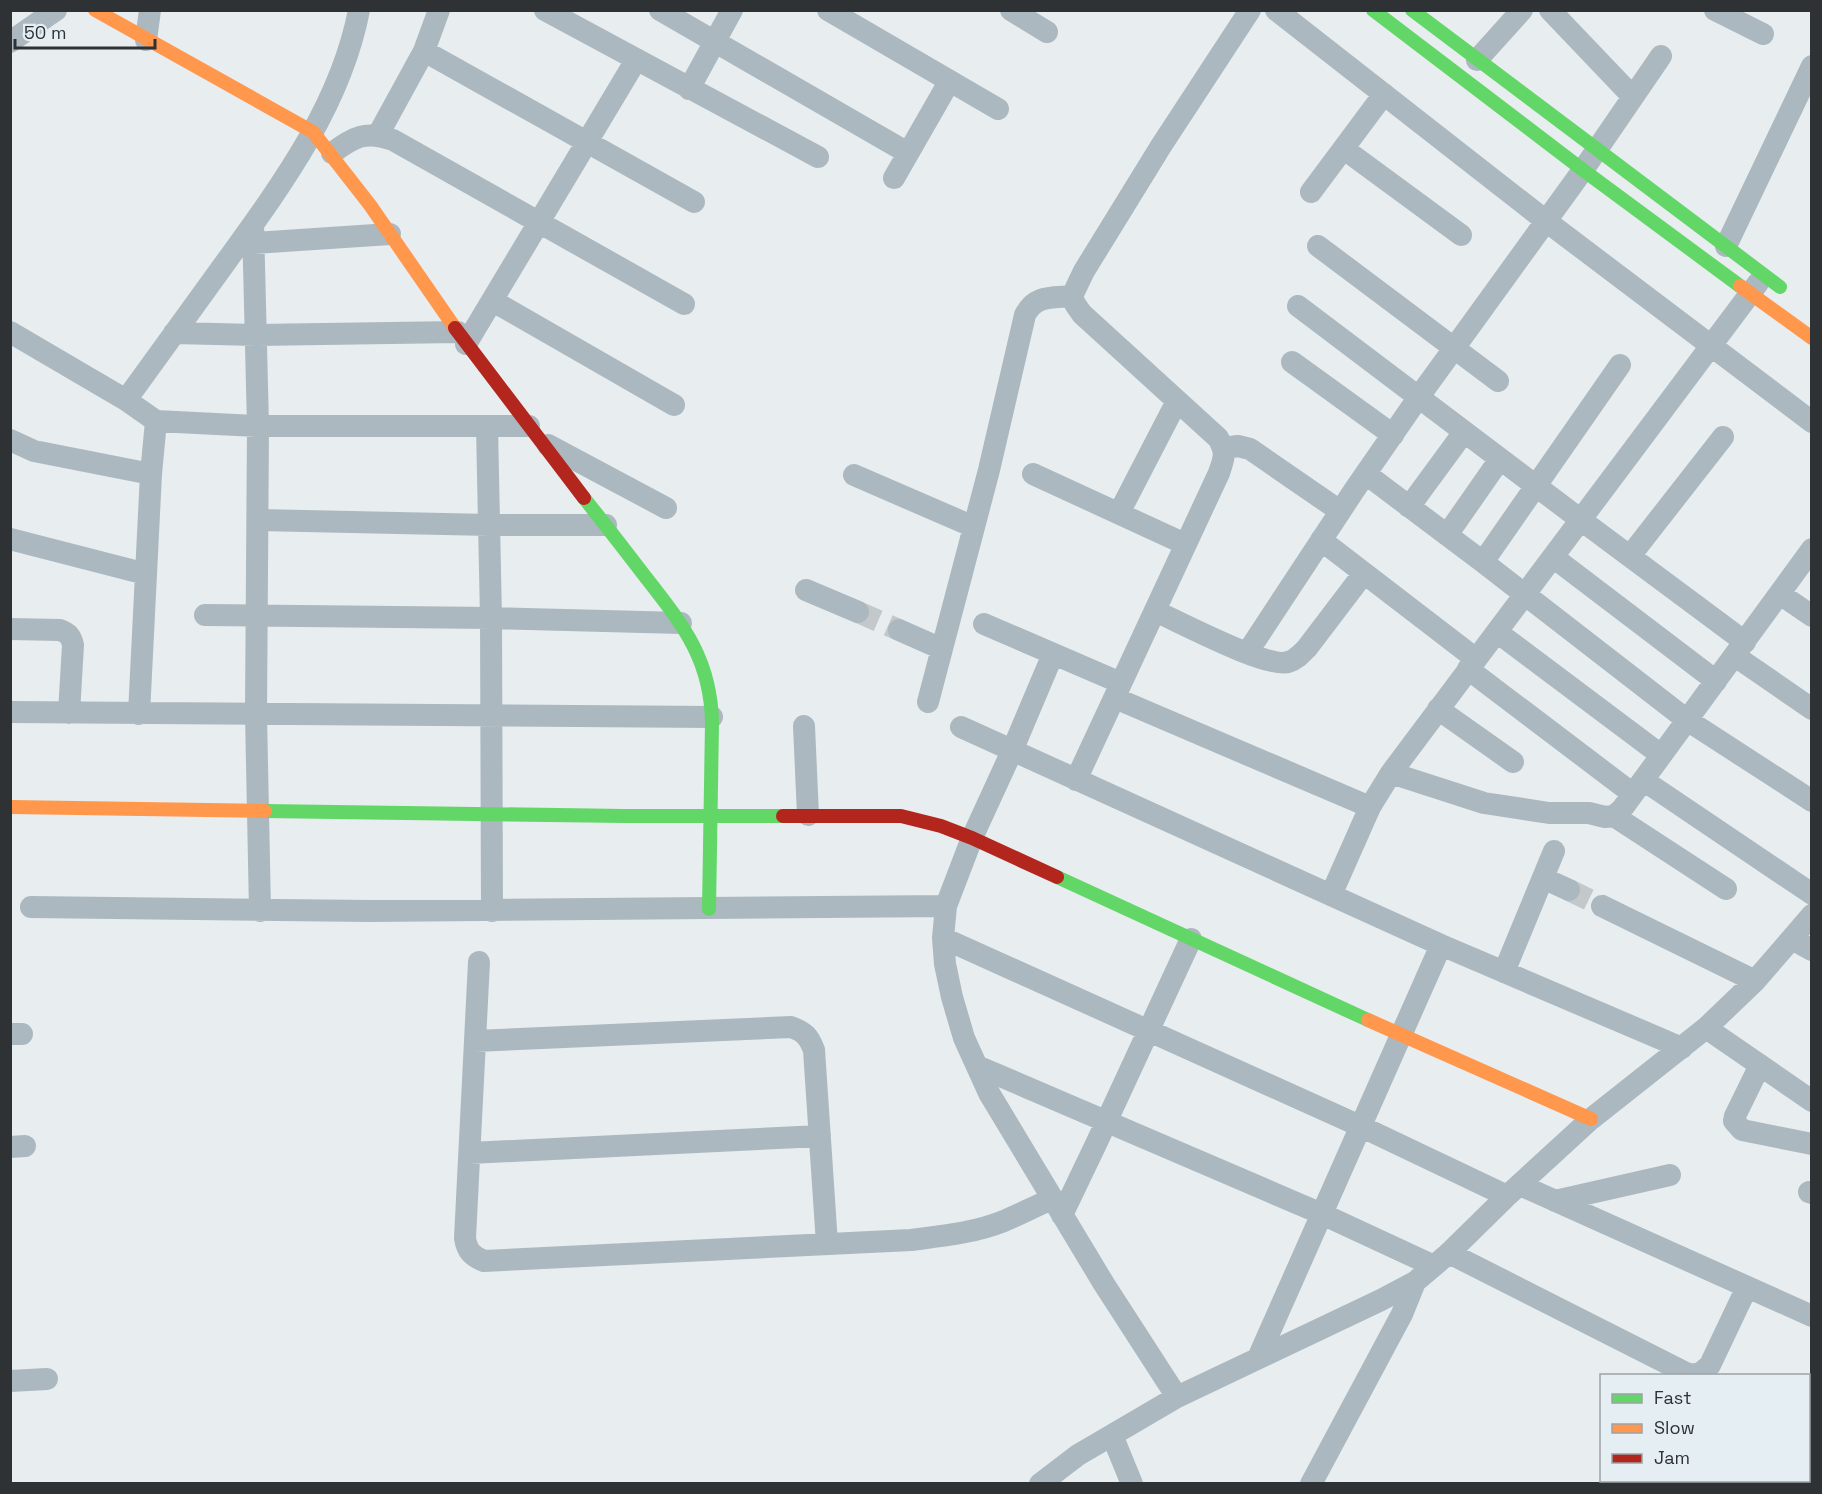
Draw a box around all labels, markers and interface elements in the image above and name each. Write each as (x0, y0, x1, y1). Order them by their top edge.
scale bar (15, 12, 154, 50)
text: 50 m (24, 21, 66, 44)
legend (1600, 1374, 1810, 1482)
text: Fast (1654, 1386, 1691, 1409)
text: Slow (1654, 1416, 1695, 1439)
text: Jam (1654, 1446, 1690, 1469)

